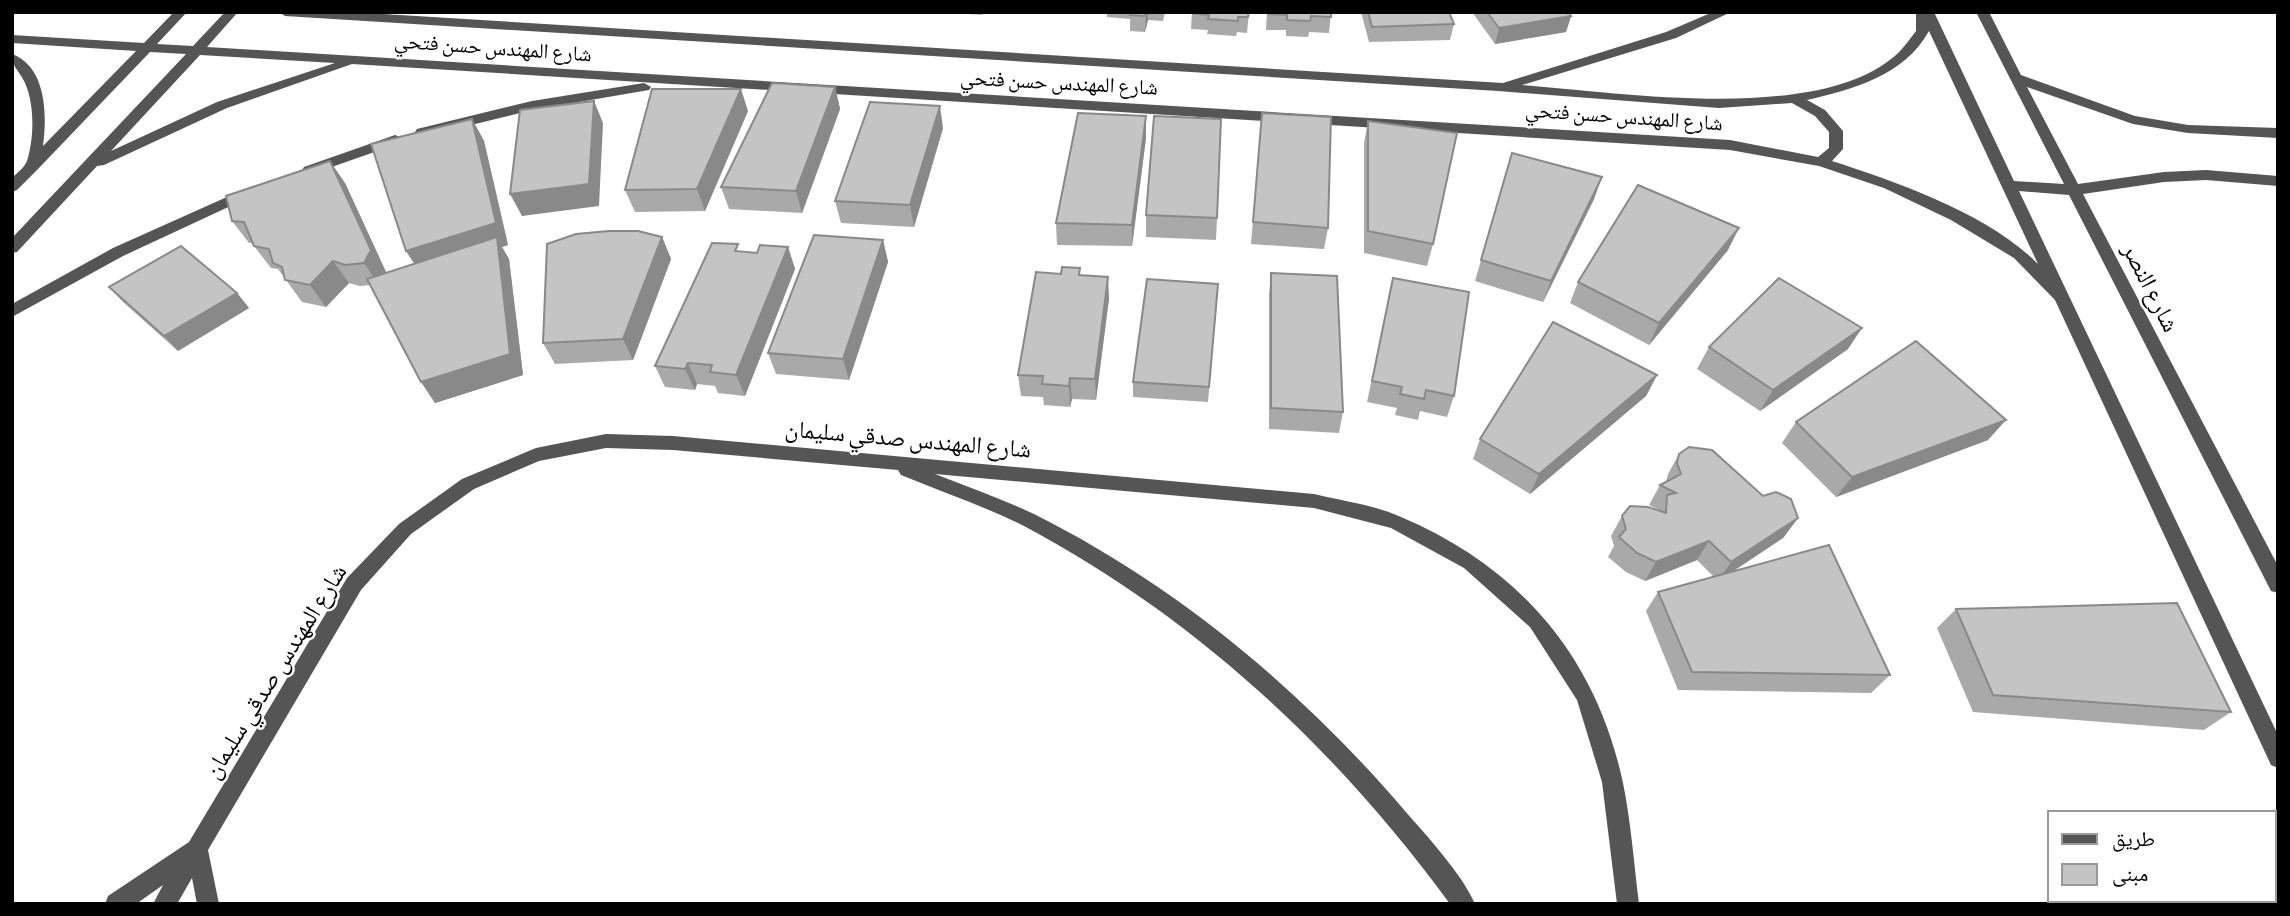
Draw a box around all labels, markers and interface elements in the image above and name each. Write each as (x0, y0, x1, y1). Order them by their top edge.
street label: شارع المهندس حسن فتحي (393, 31, 593, 71)
street label: شارع المهندس حسن فتحي (959, 67, 1158, 104)
street label: شارع المهندس حسن فتحي (1524, 100, 1724, 140)
street label: شارع النصر (2115, 239, 2182, 337)
street label: شارع المهندس صدقي سليمان (783, 417, 1032, 469)
street label: شارع المهندس صدقي سليمان (200, 561, 357, 786)
legend (2048, 811, 2276, 902)
text: طريق (2112, 829, 2155, 852)
text: مبنى (2112, 864, 2148, 887)

